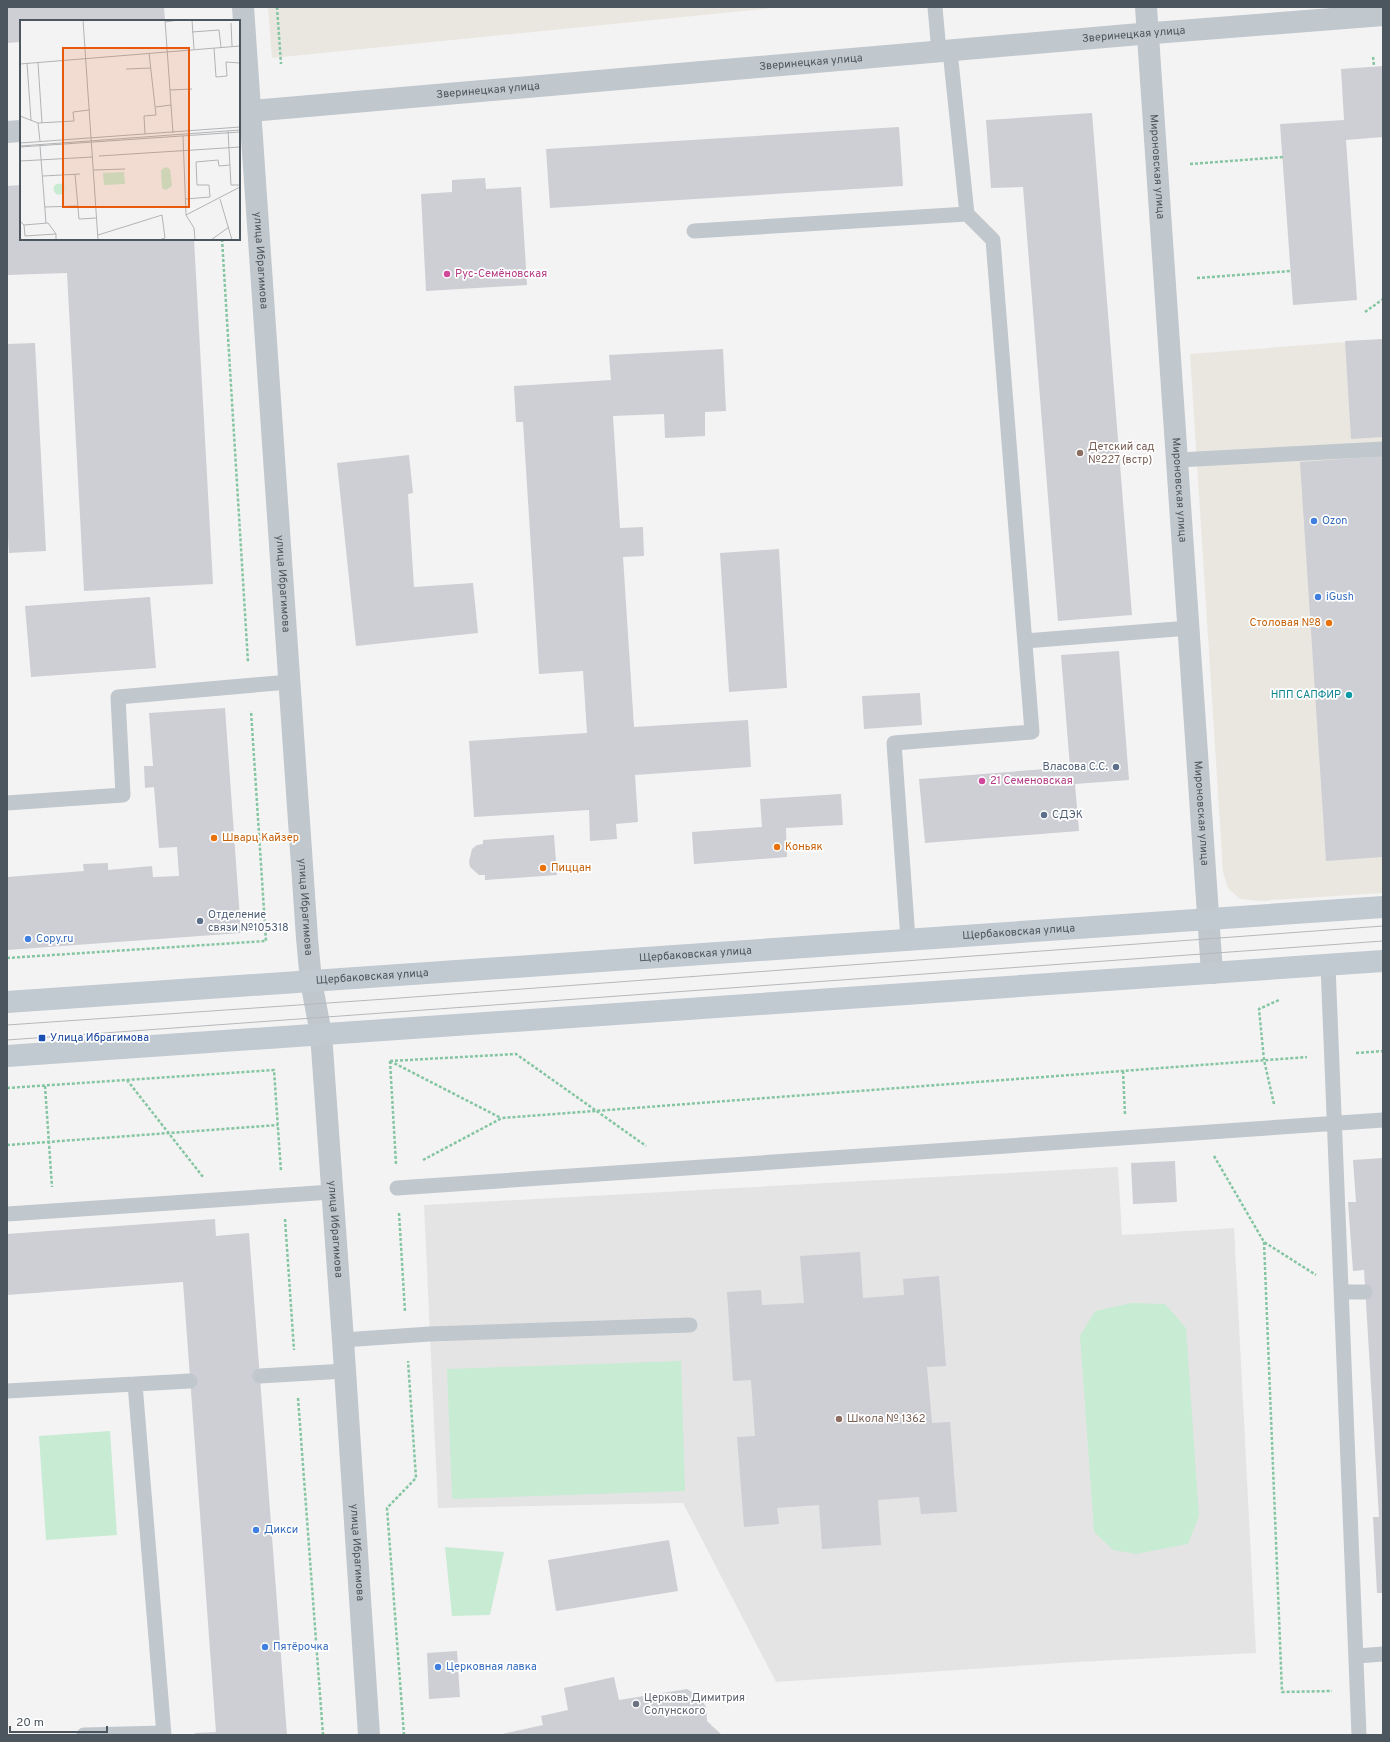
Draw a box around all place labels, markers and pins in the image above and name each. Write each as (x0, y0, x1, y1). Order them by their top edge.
place label: Рус-Семёновская (455, 267, 547, 281)
marker: Рус-Семёновская (442, 269, 452, 279)
place label: Детский сад №227 (встр) (1088, 440, 1155, 467)
marker: Детский сад №227 (встр) (1075, 448, 1085, 458)
place label: Ozon (1322, 514, 1348, 528)
marker: Ozon (1309, 516, 1319, 526)
place label: iGush (1326, 590, 1354, 604)
marker: iGush (1313, 592, 1323, 602)
place label: Столовая №8 (1250, 616, 1321, 630)
marker: Столовая №8 (1324, 618, 1334, 628)
place label: НПП САПФИР (1271, 688, 1341, 702)
marker: НПП САПФИР (1344, 690, 1354, 700)
place label: Власова С.С. (1042, 760, 1108, 774)
marker: Власова С.С. (1111, 762, 1121, 772)
place label: 21 Семеновская (990, 774, 1073, 788)
marker: 21 Семеновская (977, 776, 987, 786)
place label: СДЭК (1052, 808, 1083, 822)
marker: СДЭК (1039, 810, 1049, 820)
place label: Шварц Кайзер (222, 831, 299, 845)
marker: Шварц Кайзер (209, 833, 219, 843)
place label: Коньяк (785, 840, 823, 854)
marker: Коньяк (772, 842, 782, 852)
place label: Пиццан (551, 861, 591, 875)
marker: Пиццан (538, 863, 548, 873)
place label: Отделение связи №105318 (208, 908, 289, 935)
marker: Отделение связи №105318 (195, 916, 205, 926)
place label: Copy.ru (36, 932, 73, 946)
marker: Copy.ru (23, 934, 33, 944)
place label: Улица Ибрагимова (50, 1031, 149, 1045)
marker: Улица Ибрагимова (37, 1033, 47, 1043)
place label: Школа № 1362 (847, 1412, 925, 1426)
marker: Школа № 1362 (834, 1414, 844, 1424)
place label: Дикси (264, 1523, 298, 1537)
marker: Дикси (251, 1525, 261, 1535)
place label: Пятёрочка (273, 1640, 329, 1654)
marker: Пятёрочка (260, 1642, 270, 1652)
place label: Церковная лавка (446, 1660, 537, 1674)
marker: Церковная лавка (433, 1662, 443, 1672)
place label: Церковь Димитрия Солунского (644, 1691, 745, 1718)
marker: Церковь Димитрия Солунского (631, 1699, 641, 1709)

